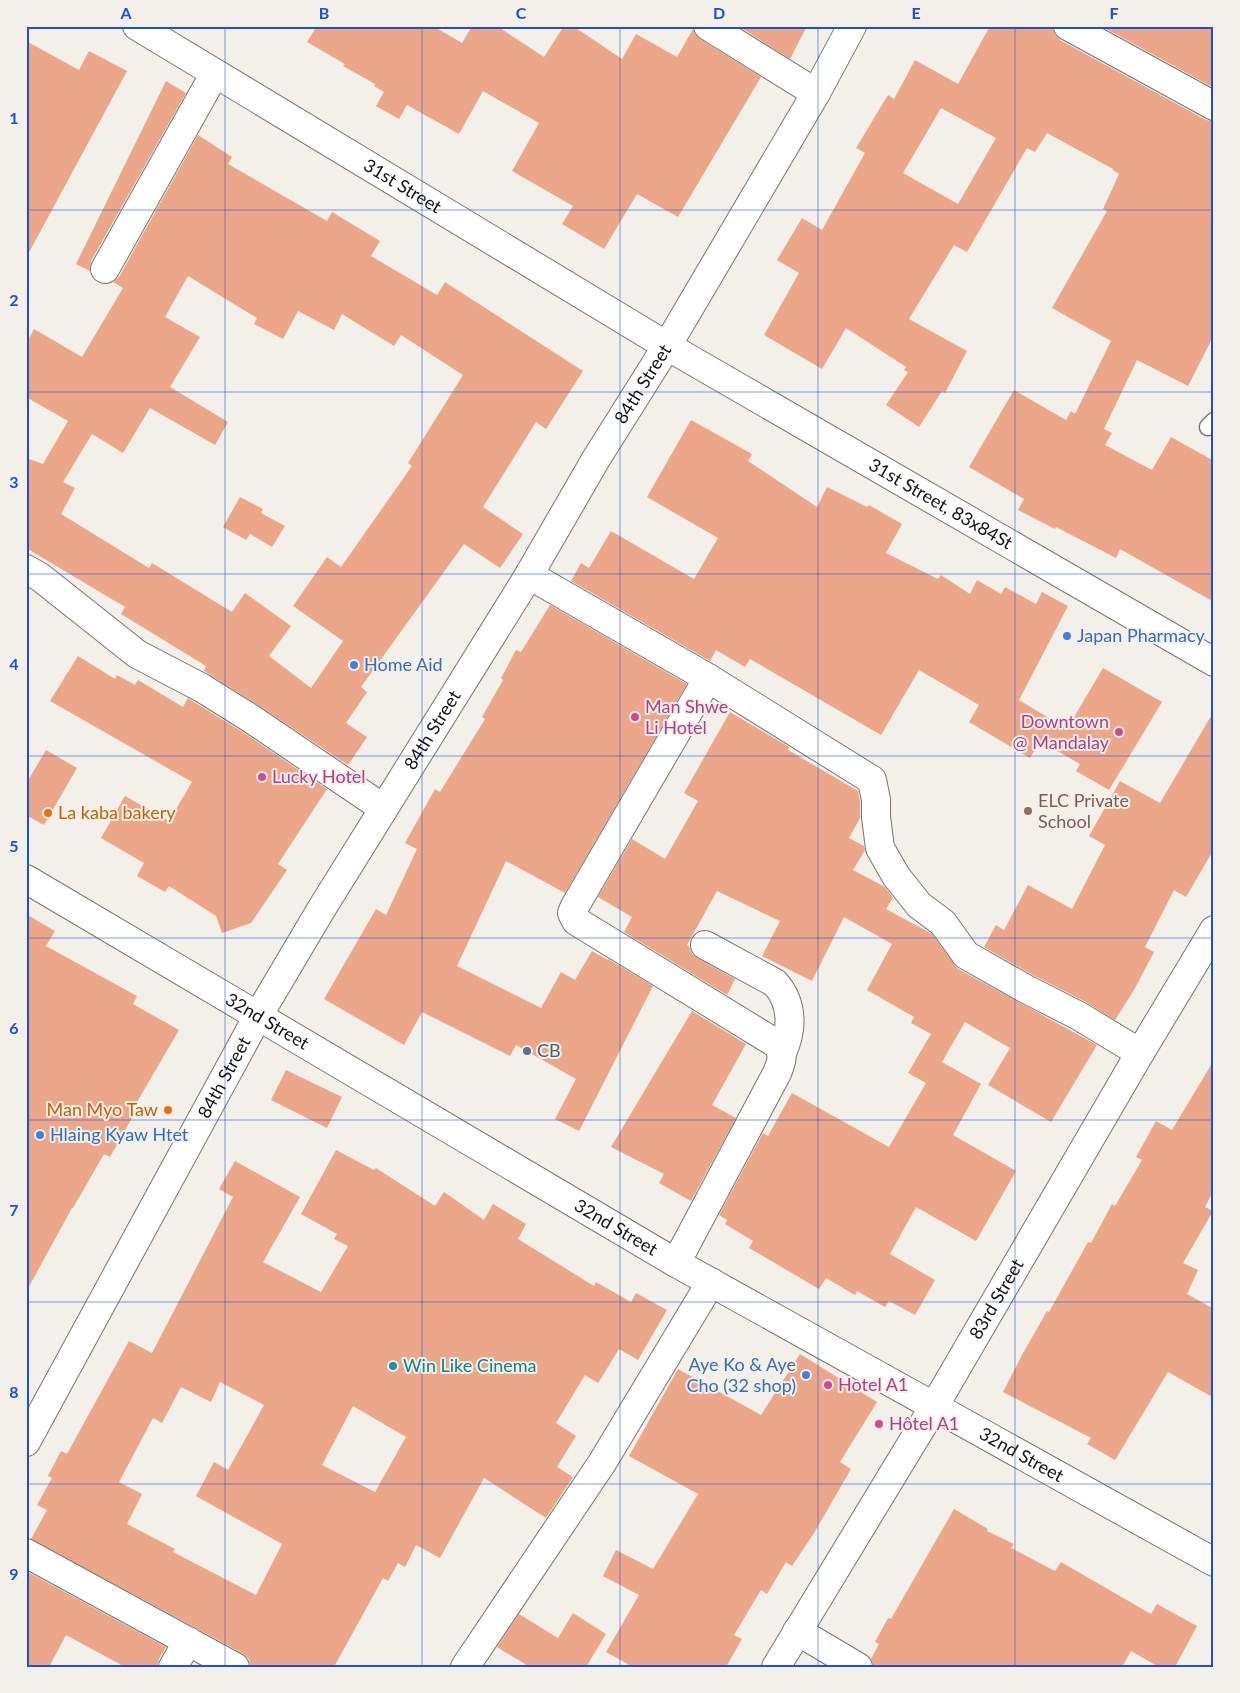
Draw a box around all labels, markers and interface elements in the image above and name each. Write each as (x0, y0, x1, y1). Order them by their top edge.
text: A (119, 3, 132, 22)
text: B (319, 3, 329, 22)
text: C (516, 3, 527, 22)
text: D (713, 3, 725, 22)
text: E (911, 3, 921, 22)
text: F (1109, 3, 1119, 22)
text: 1 (9, 108, 19, 127)
street label: 31st Street (360, 153, 446, 218)
text: 2 (9, 290, 19, 309)
street label: 84th Street (609, 339, 676, 427)
street label: 31st Street, 83x84St (865, 453, 1017, 554)
text: 3 (9, 472, 19, 491)
place label: Japan Pharmacy (1077, 624, 1206, 646)
marker: Japan Pharmacy (1061, 630, 1073, 642)
place label: Home Aid (364, 653, 443, 675)
text: 4 (9, 654, 19, 673)
marker: Home Aid (348, 659, 360, 671)
street label: 84th Street (399, 685, 465, 773)
place label: Man Shwe Li Hotel (645, 695, 728, 738)
place label: Downtown @ Mandalay (1013, 710, 1110, 753)
marker: Man Shwe Li Hotel (629, 711, 641, 723)
marker: Downtown @ Mandalay (1113, 726, 1125, 738)
place label: Lucky Hotel (272, 765, 366, 787)
marker: Lucky Hotel (256, 771, 268, 783)
place label: ELC Private School (1038, 789, 1129, 832)
place label: La kaba bakery (58, 801, 176, 823)
marker: ELC Private School (1022, 805, 1034, 817)
marker: La kaba bakery (42, 807, 54, 819)
text: 5 (9, 836, 19, 855)
street label: 32nd Street (222, 987, 314, 1054)
text: 6 (9, 1018, 19, 1037)
street label: 84th Street (193, 1032, 255, 1122)
place label: CB (537, 1039, 561, 1061)
marker: CB (521, 1045, 533, 1057)
place label: Man Myo Taw (47, 1098, 158, 1120)
marker: Man Myo Taw (162, 1104, 174, 1116)
place label: Hlaing Kyaw Htet (50, 1123, 189, 1145)
marker: Hlaing Kyaw Htet (34, 1129, 46, 1141)
street label: 32nd Street (571, 1193, 662, 1260)
text: 7 (9, 1200, 19, 1219)
street label: 83rd Street (964, 1254, 1028, 1343)
place label: Aye Ko & Aye Cho (32 shop) (686, 1353, 796, 1396)
place label: Win Like Cinema (403, 1354, 537, 1376)
marker: Win Like Cinema (387, 1360, 399, 1372)
marker: Aye Ko & Aye Cho (32 shop) (800, 1369, 812, 1381)
place label: Hotel A1 (838, 1373, 908, 1395)
marker: Hotel A1 (822, 1379, 834, 1391)
text: 8 (9, 1382, 19, 1401)
place label: Hôtel A1 (889, 1412, 959, 1434)
marker: Hôtel A1 (873, 1418, 885, 1430)
street label: 32nd Street (976, 1422, 1068, 1487)
text: 9 (9, 1564, 19, 1583)

